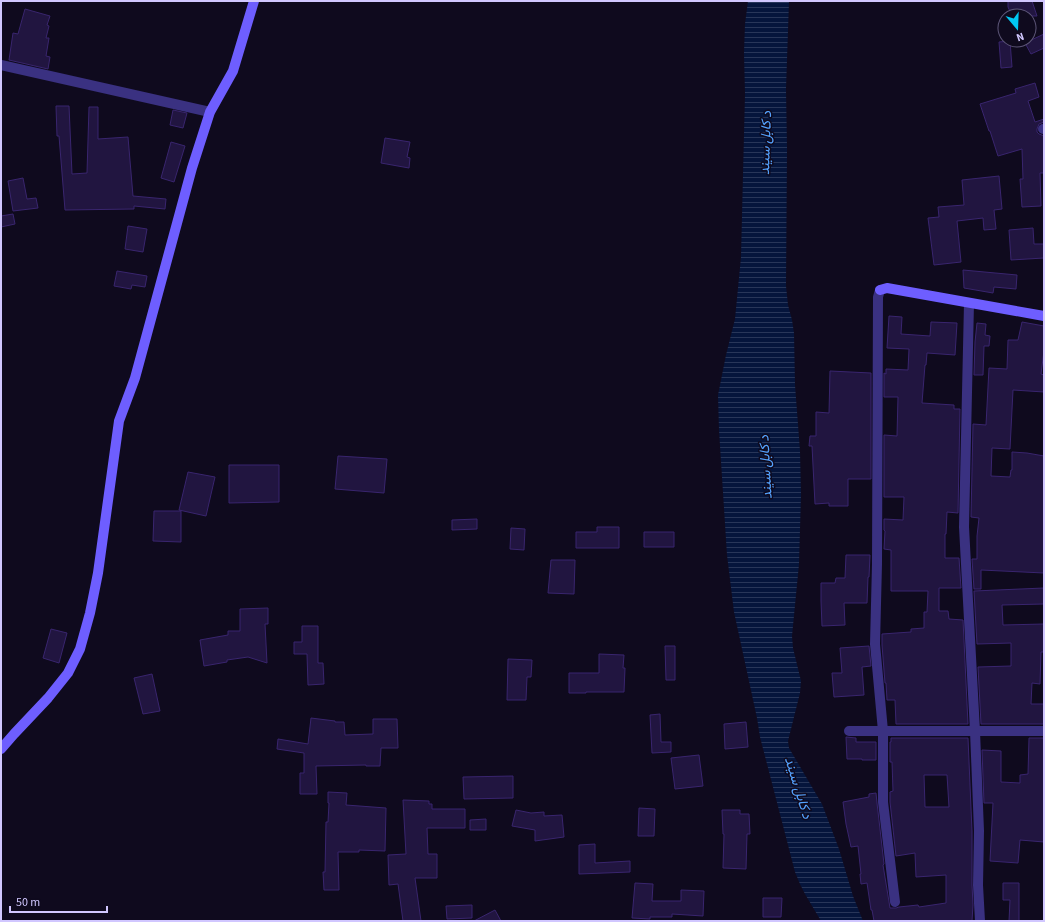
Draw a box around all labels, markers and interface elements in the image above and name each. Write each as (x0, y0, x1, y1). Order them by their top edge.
north arrow (997, 8, 1037, 48)
text: N (1014, 29, 1026, 45)
water label: د کابل سيند (755, 110, 777, 175)
water label: د کابل سيند (754, 434, 778, 499)
water label: د کابل سيند (779, 754, 817, 822)
scale bar (10, 888, 107, 914)
text: 50 m (16, 894, 40, 911)

